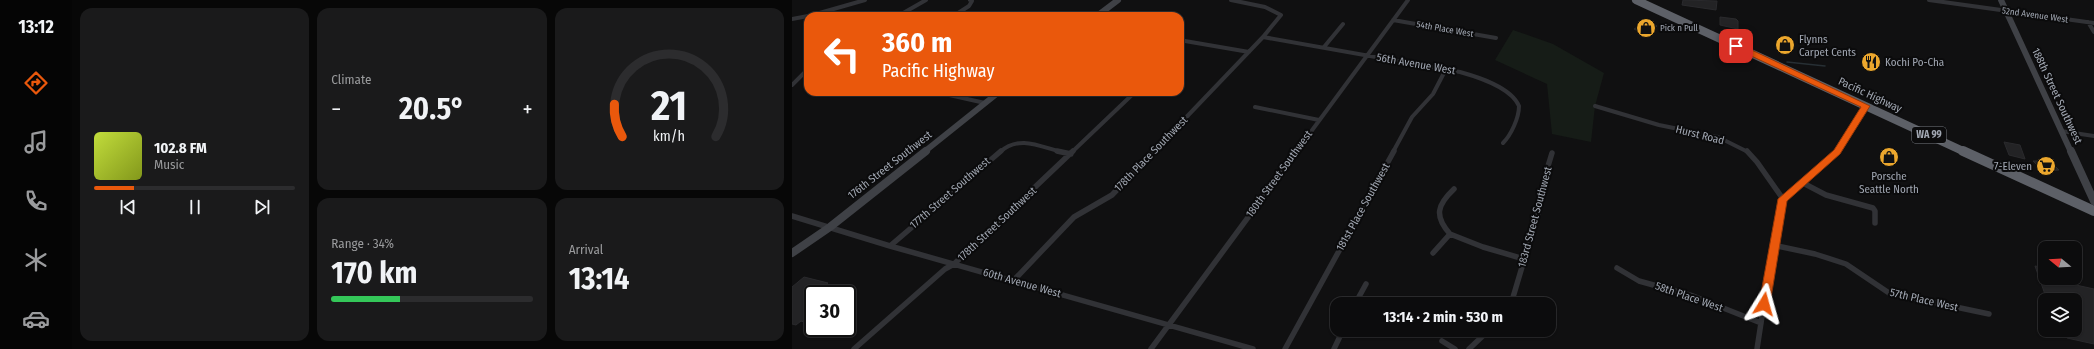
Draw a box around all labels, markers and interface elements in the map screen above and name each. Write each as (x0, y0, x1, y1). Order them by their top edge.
street label: 52nd Avenue West (2001, 5, 2069, 25)
text: 13:12 (18, 16, 54, 38)
shop icon: Pick n Pull (1635, 17, 1657, 39)
street label: 54th Place West (1416, 19, 1474, 39)
place label: Pick n Pull (1660, 23, 1699, 33)
text: 360 m (882, 26, 952, 59)
icon: left (816, 28, 868, 80)
pin (1719, 29, 1753, 63)
place label: Flynns Carpet Cents (1799, 33, 1856, 59)
shop icon: Flynns Carpet Cents (1774, 34, 1796, 56)
icon: arrive (1725, 35, 1747, 57)
street label: 188th Street Southwest (2029, 46, 2085, 146)
street label: 56th Avenue West (1375, 51, 1457, 77)
restaurant icon: Kochi Po-Cha (1860, 51, 1882, 73)
place label: Kochi Po-Cha (1885, 56, 1944, 69)
text: Pacific Highway (882, 60, 994, 82)
icon: directions (22, 69, 50, 97)
text: Climate (331, 72, 371, 87)
street label: Pacific Highway (1836, 75, 1904, 115)
text: 21 (650, 81, 687, 131)
text: 20.5° (399, 91, 465, 127)
text: − (331, 96, 341, 123)
text: + (523, 96, 533, 123)
street label: 178th Place Southwest (1112, 113, 1191, 194)
street label: Hurst Road (1674, 123, 1726, 147)
text: km/h (653, 127, 685, 144)
road number: WA 99 (1912, 127, 1946, 143)
icon: music (22, 128, 50, 156)
street label: 176th Street Southwest (845, 128, 935, 202)
street label: 180th Street Southwest (1243, 128, 1315, 220)
text: 102.8 FM (154, 139, 207, 157)
shop icon: Porsche Seattle North (1878, 146, 1900, 168)
street label: 177th Street Southwest (907, 154, 993, 231)
supermarket icon: 7-Eleven (2035, 155, 2057, 177)
text: Music (154, 157, 184, 172)
street label: 181st Place Southwest (1333, 160, 1393, 253)
place label: 7-Eleven (1994, 160, 2032, 173)
street label: 183rd Street Southwest (1515, 165, 1555, 269)
place label: Porsche Seattle North (1859, 170, 1919, 196)
street label: 178th Street Southwest (955, 184, 1039, 264)
icon: phone (22, 187, 50, 215)
icon: previous (117, 196, 139, 218)
icon: pause (184, 196, 206, 218)
icon: next (251, 196, 273, 218)
text: Range · 34% (331, 236, 394, 251)
north arrow (2038, 241, 2082, 285)
map controls (2038, 241, 2082, 337)
text: Arrival (569, 242, 603, 257)
icon: climate (22, 246, 50, 274)
text: 170 km (331, 255, 417, 291)
text: 13:14 (569, 261, 630, 297)
street label: 60th Avenue West (981, 266, 1063, 300)
street label: 58th Place West (1653, 279, 1725, 315)
position arrow (1743, 283, 1785, 325)
speed limit sign: 30 (804, 285, 856, 337)
street label: 57th Place West (1889, 286, 1960, 314)
button: layers (2038, 293, 2082, 337)
icon: car (22, 305, 50, 333)
text: 13:14 · 2 min · 530 m (1383, 308, 1503, 326)

